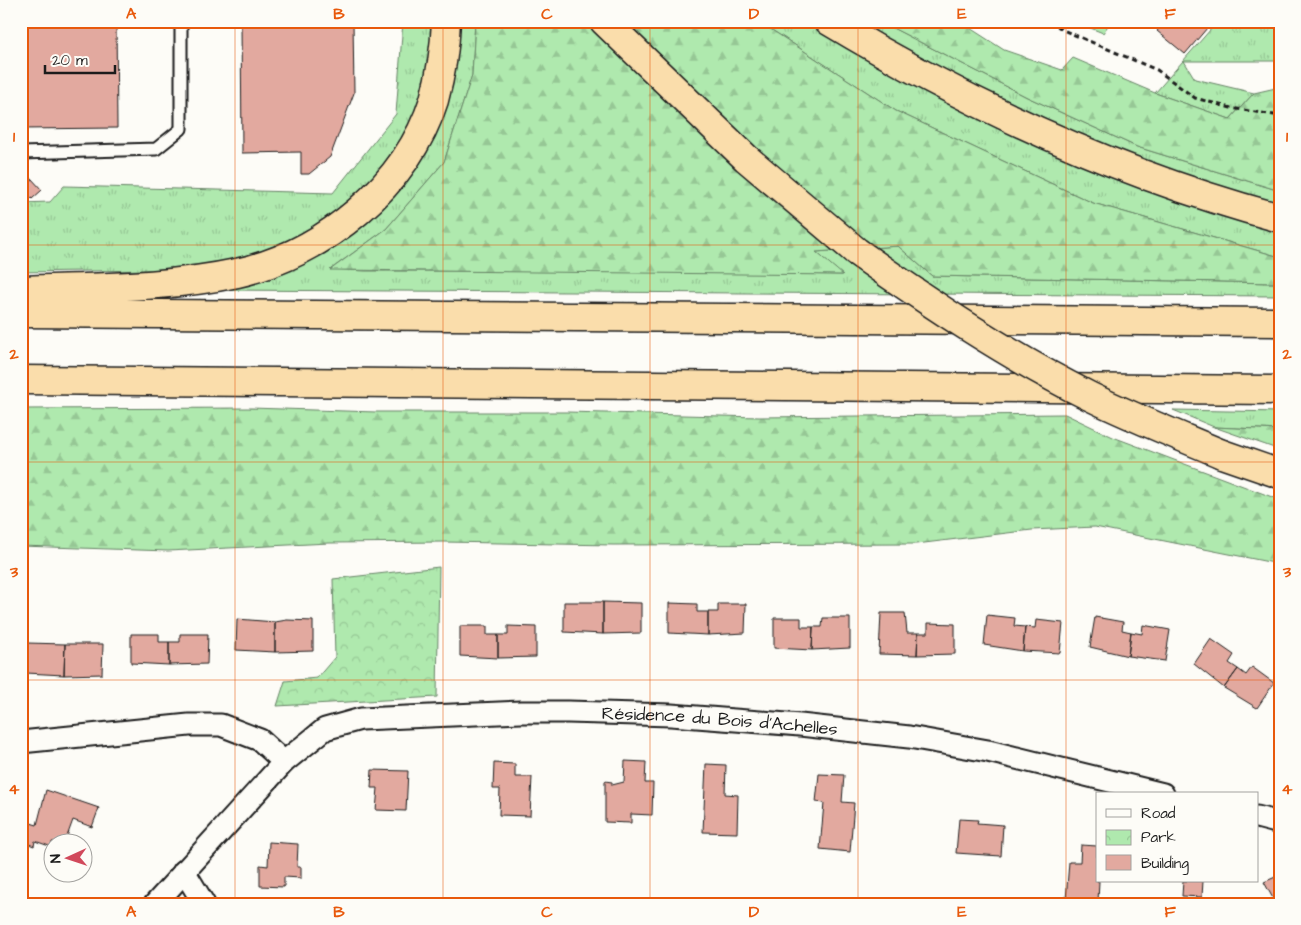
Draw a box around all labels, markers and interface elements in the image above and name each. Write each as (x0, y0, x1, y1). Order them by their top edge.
text: A (126, 3, 137, 25)
text: B (333, 3, 345, 25)
text: C (541, 3, 553, 25)
text: D (749, 3, 760, 25)
text: E (957, 3, 967, 25)
text: F (1164, 3, 1176, 25)
scale bar (45, 42, 115, 74)
text: 20 m (52, 50, 88, 71)
text: 1 (13, 126, 16, 148)
text: 1 (1286, 126, 1289, 148)
text: 2 (8, 343, 19, 365)
text: 2 (1281, 343, 1292, 365)
text: 3 (9, 561, 19, 583)
text: 3 (1282, 561, 1292, 583)
street label: Résidence du Bois d'Achelles (601, 700, 839, 742)
text: 4 (9, 778, 20, 800)
text: 4 (1282, 778, 1293, 800)
legend (1096, 792, 1258, 882)
text: Road (1141, 803, 1176, 824)
text: Park (1141, 827, 1176, 848)
north arrow (42, 832, 92, 882)
text: Building (1141, 853, 1189, 875)
text: N (46, 854, 66, 864)
text: A (126, 901, 137, 923)
text: B (333, 901, 345, 923)
text: C (541, 901, 553, 923)
text: D (749, 901, 760, 923)
text: E (957, 901, 967, 923)
text: F (1164, 901, 1176, 923)

